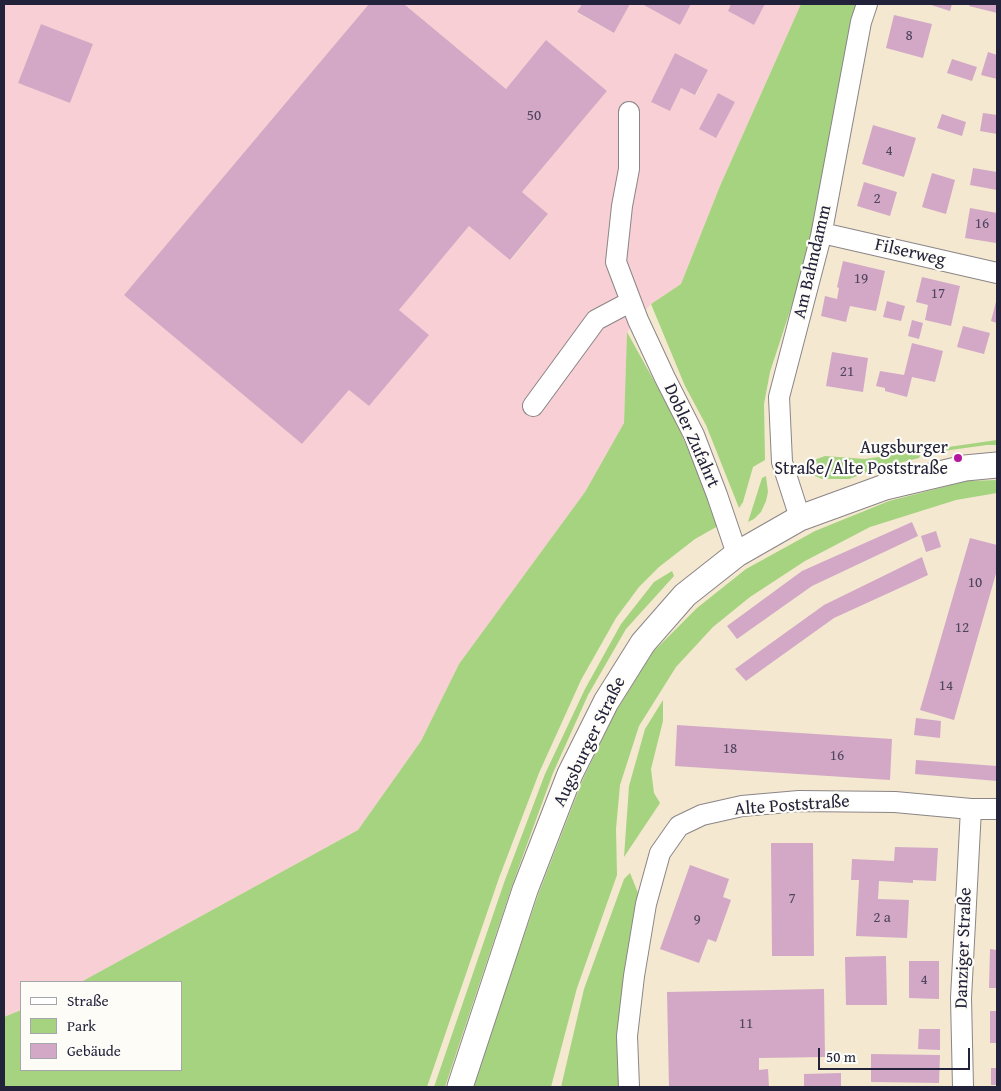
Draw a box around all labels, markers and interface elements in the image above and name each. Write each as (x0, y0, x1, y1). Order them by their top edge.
house number: 8 (905, 27, 913, 45)
house number: 50 (527, 107, 541, 125)
house number: 4 (885, 142, 893, 160)
house number: 2 (873, 190, 881, 208)
street label: Am Bahndamm (789, 203, 837, 321)
house number: 16 (975, 215, 989, 233)
street label: Filserweg (873, 234, 947, 272)
house number: 19 (854, 270, 868, 288)
house number: 17 (931, 285, 945, 303)
house number: 21 (840, 363, 854, 381)
street label: Dobler Zufahrt (658, 381, 724, 491)
place label: Augsburger Straße/Alte Poststraße (774, 437, 948, 479)
marker: Augsburger Straße/Alte Poststraße (952, 452, 964, 464)
house number: 10 (968, 574, 982, 592)
house number: 12 (955, 619, 969, 637)
street label: Augsburger Straße (549, 673, 631, 811)
house number: 14 (939, 677, 953, 695)
house number: 18 (723, 740, 737, 758)
house number: 16 (830, 747, 844, 765)
street label: Alte Poststraße (734, 791, 850, 821)
street label: Danziger Straße (951, 887, 977, 1009)
house number: 7 (788, 890, 796, 908)
house number: 2 a (873, 909, 891, 927)
house number: 9 (693, 911, 701, 929)
house number: 4 (920, 971, 928, 989)
legend (20, 981, 182, 1071)
text: Straße (67, 990, 109, 1011)
text: Park (67, 1015, 96, 1036)
house number: 11 (739, 1015, 753, 1033)
scale bar (821, 1038, 974, 1070)
text: Gebäude (67, 1040, 121, 1061)
text: 50 m (826, 1046, 856, 1067)

